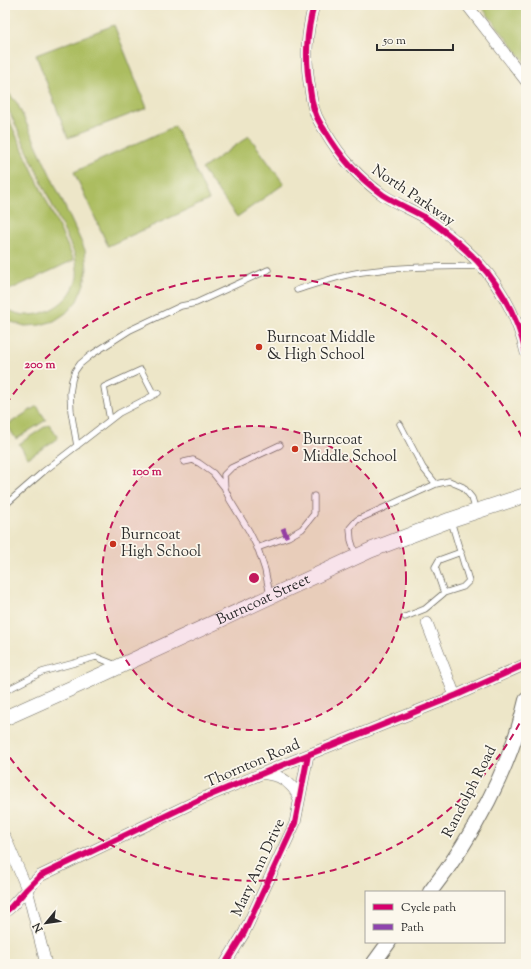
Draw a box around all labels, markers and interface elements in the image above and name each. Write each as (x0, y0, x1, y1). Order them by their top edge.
scale bar (377, 26, 453, 52)
text: 50 m (382, 32, 406, 50)
street label: North Parkway (367, 160, 459, 232)
place label: Burncoat Middle & High School (267, 328, 375, 366)
marker: Burncoat Middle & High School (254, 342, 264, 352)
text: 200 m (25, 356, 55, 374)
place label: Burncoat Middle School (303, 430, 397, 468)
marker: Burncoat Middle School (290, 444, 300, 454)
text: 100 m (131, 463, 162, 481)
place label: Burncoat High School (121, 525, 201, 563)
marker: Burncoat High School (108, 539, 118, 549)
street label: Burncoat Street (213, 569, 314, 631)
centre of rings (247, 571, 261, 585)
street label: Thornton Road (202, 734, 304, 793)
street label: Randolph Road (438, 742, 502, 842)
street label: Mary Ann Drive (227, 816, 291, 920)
legend (365, 891, 505, 943)
text: Cycle path (401, 899, 456, 917)
north arrow (26, 903, 66, 943)
text: N (29, 919, 48, 936)
text: Path (401, 919, 424, 937)

